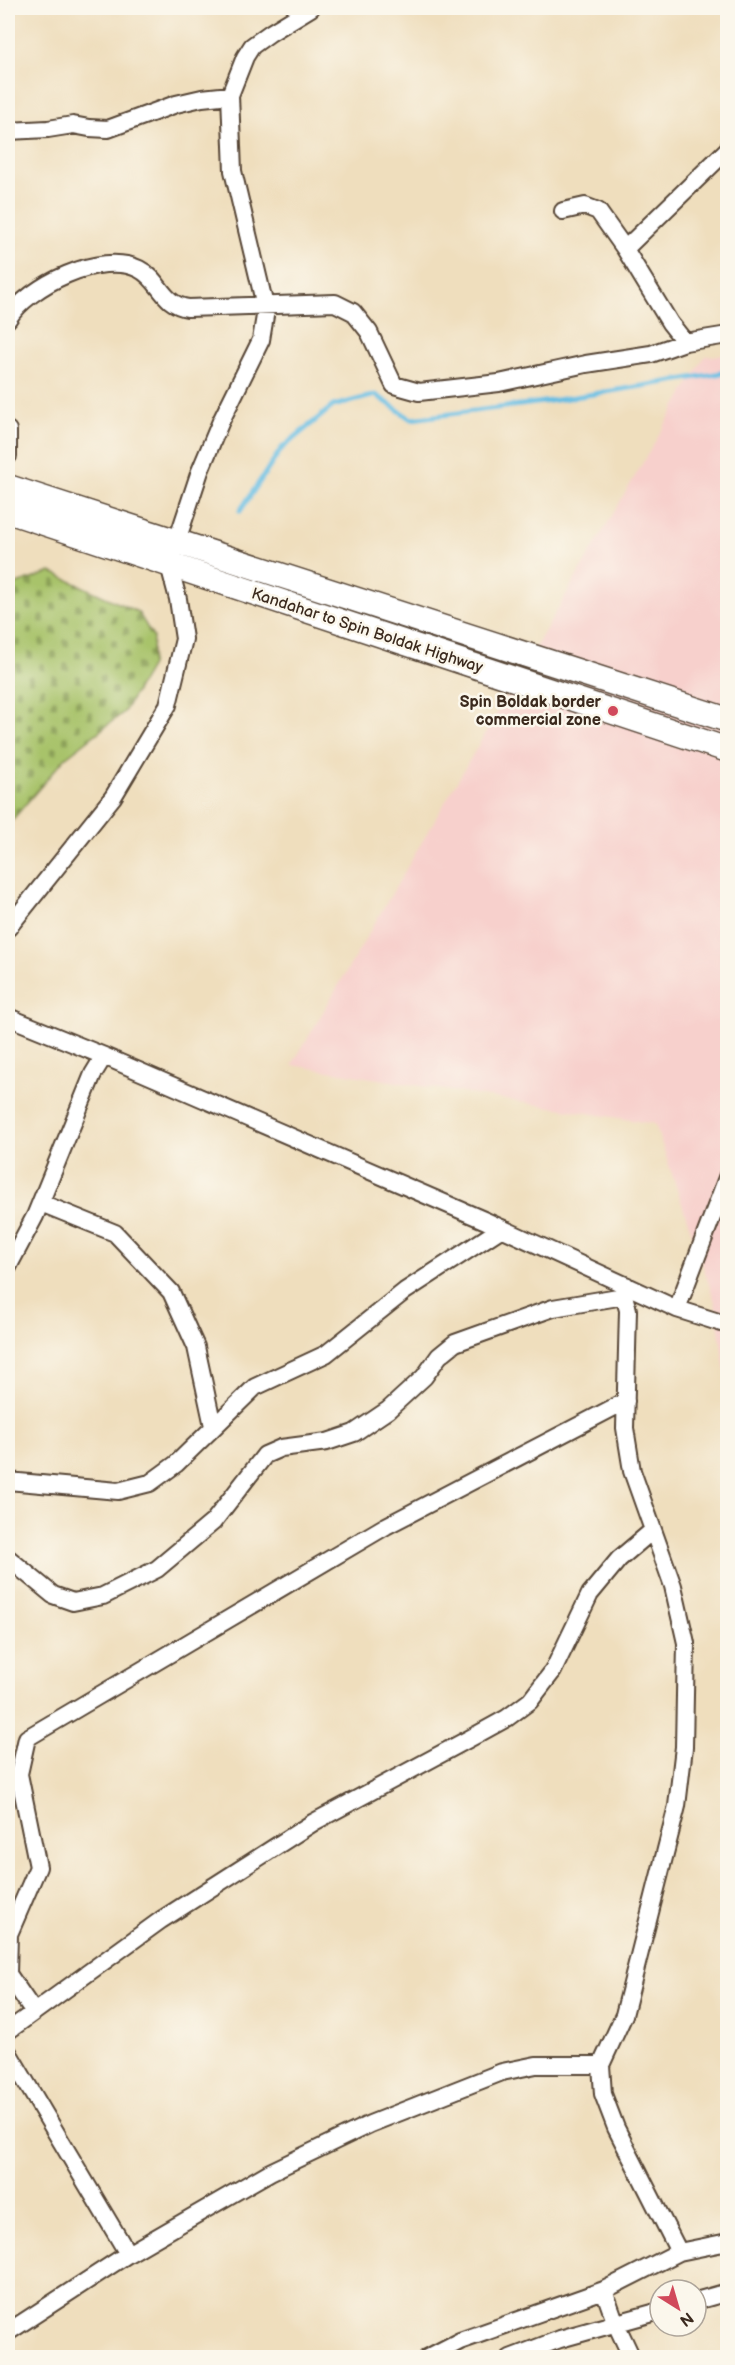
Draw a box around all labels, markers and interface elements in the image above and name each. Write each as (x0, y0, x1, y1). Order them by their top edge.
street label: Kandahar to Spin Boldak Highway (249, 585, 486, 678)
place label: Spin Boldak border commercial zone (460, 693, 602, 730)
marker: Spin Boldak border commercial zone (606, 704, 620, 718)
north arrow (648, 2278, 708, 2338)
text: N (676, 2308, 697, 2330)

